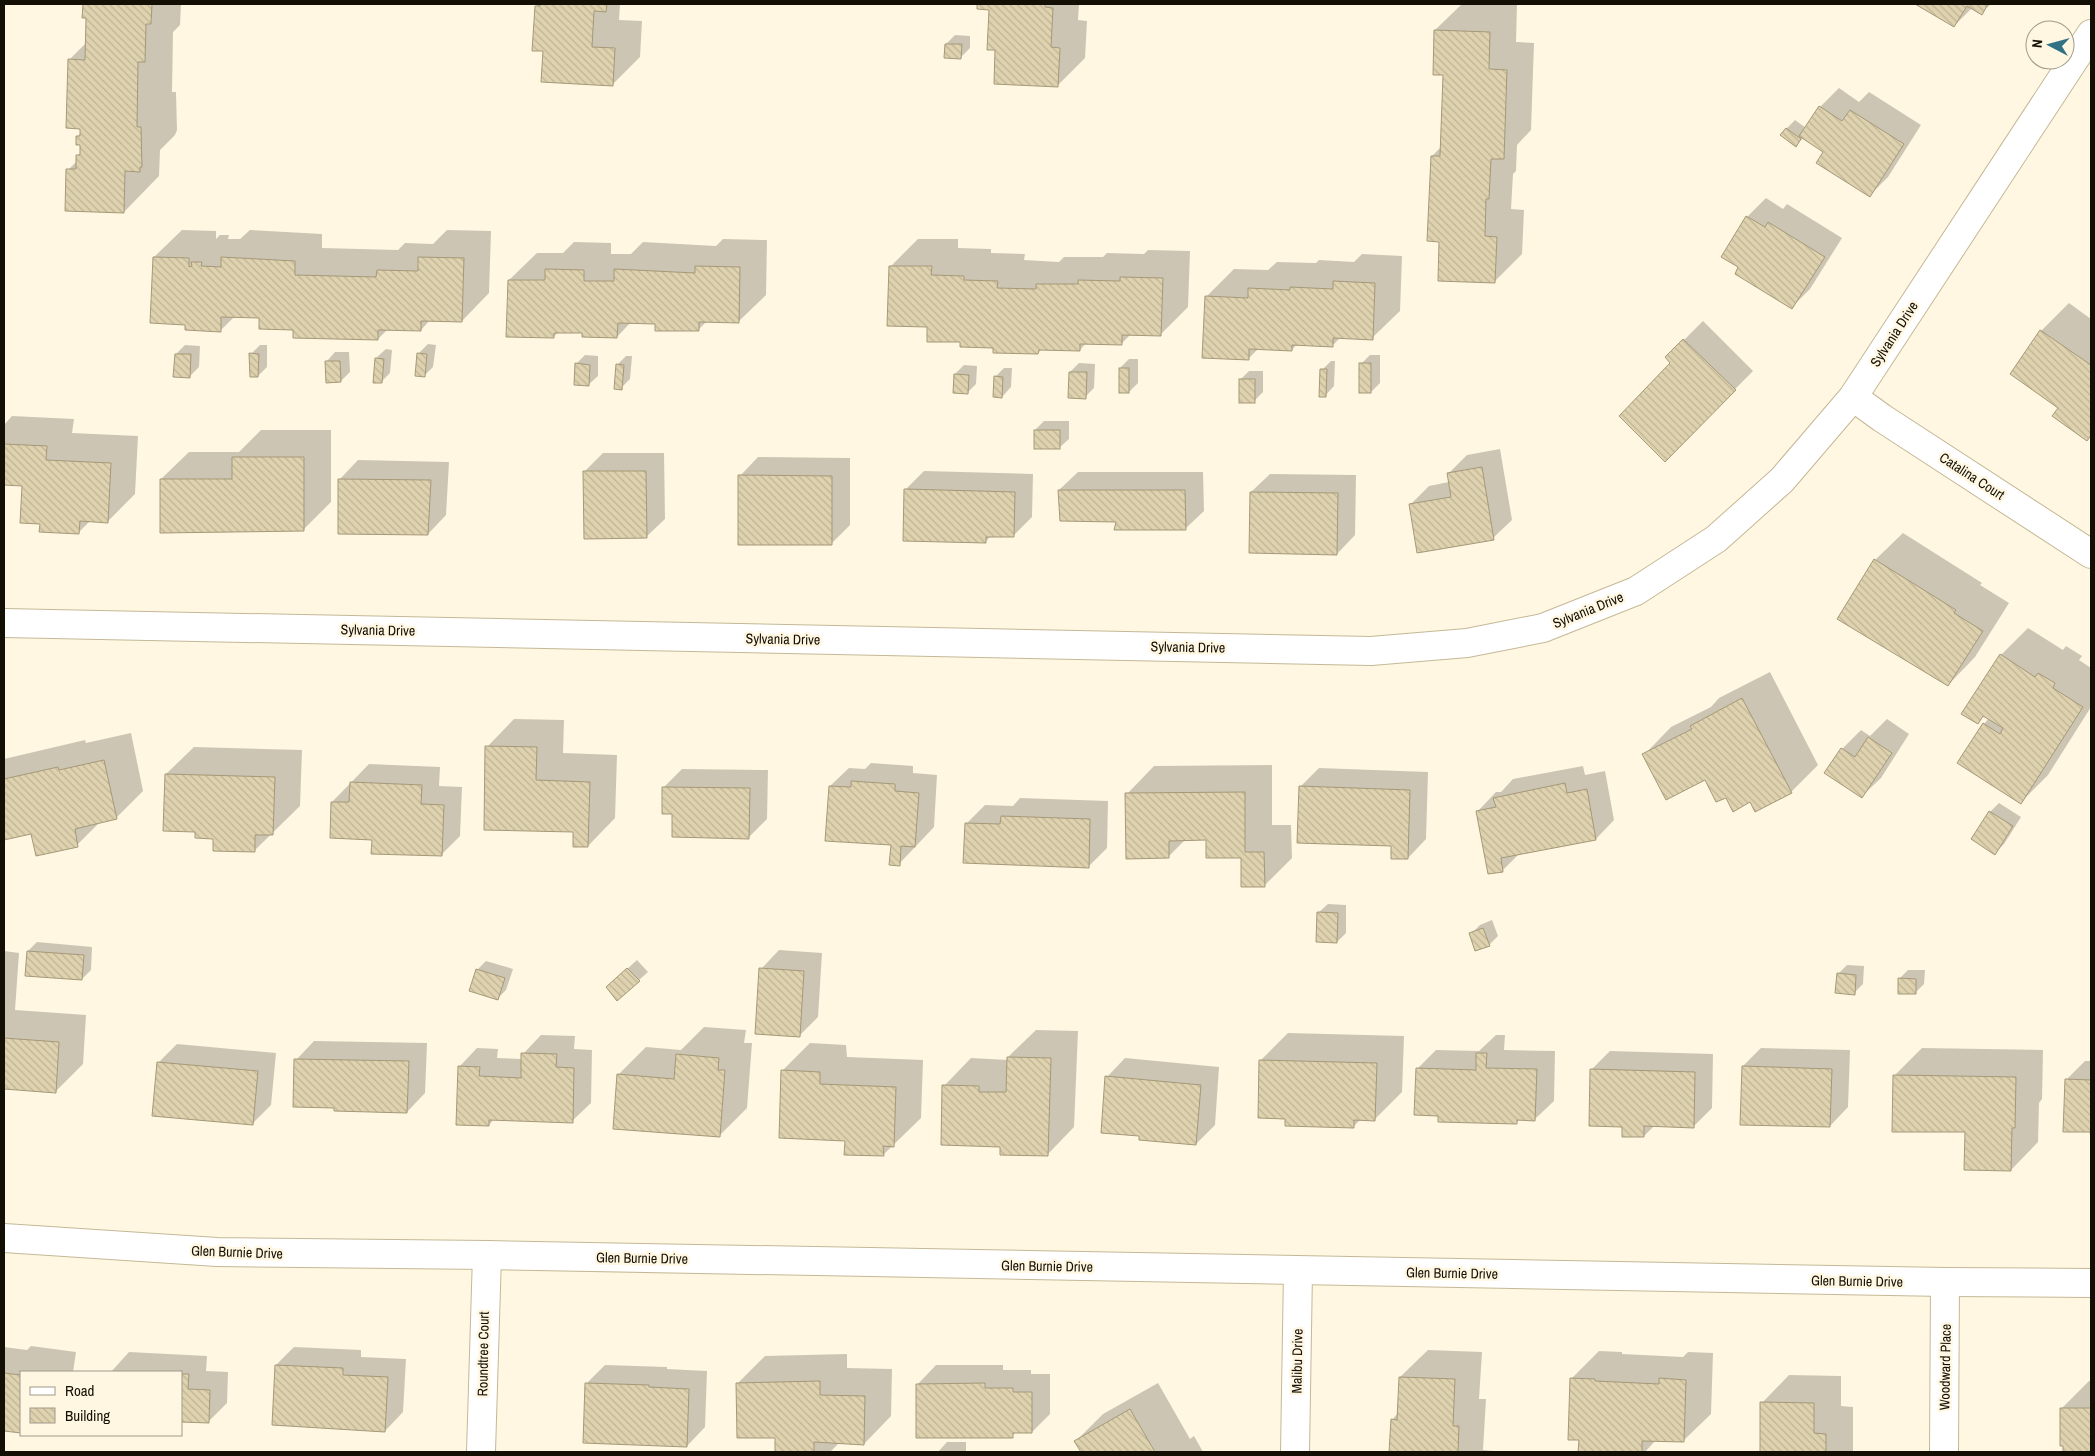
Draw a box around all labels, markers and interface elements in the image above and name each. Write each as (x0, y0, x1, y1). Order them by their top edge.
north arrow (2025, 20, 2075, 70)
text: N (2028, 39, 2046, 49)
street label: Sylvania Drive (1866, 298, 1922, 370)
street label: Catalina Court (1936, 448, 2008, 504)
street label: Sylvania Drive (1550, 588, 1626, 632)
street label: Sylvania Drive (341, 620, 415, 640)
street label: Sylvania Drive (746, 629, 820, 649)
street label: Sylvania Drive (1151, 637, 1225, 657)
street label: Glen Burnie Drive (191, 1241, 283, 1263)
street label: Glen Burnie Drive (596, 1248, 688, 1268)
street label: Glen Burnie Drive (1001, 1256, 1093, 1276)
street label: Glen Burnie Drive (1406, 1263, 1498, 1283)
street label: Glen Burnie Drive (1811, 1271, 1903, 1291)
street label: Roundtree Court (473, 1311, 493, 1397)
street label: Woodward Place (1935, 1324, 1955, 1410)
street label: Malibu Drive (1287, 1328, 1307, 1394)
legend (20, 1371, 182, 1436)
text: Road (65, 1380, 94, 1401)
text: Building (65, 1405, 110, 1426)

